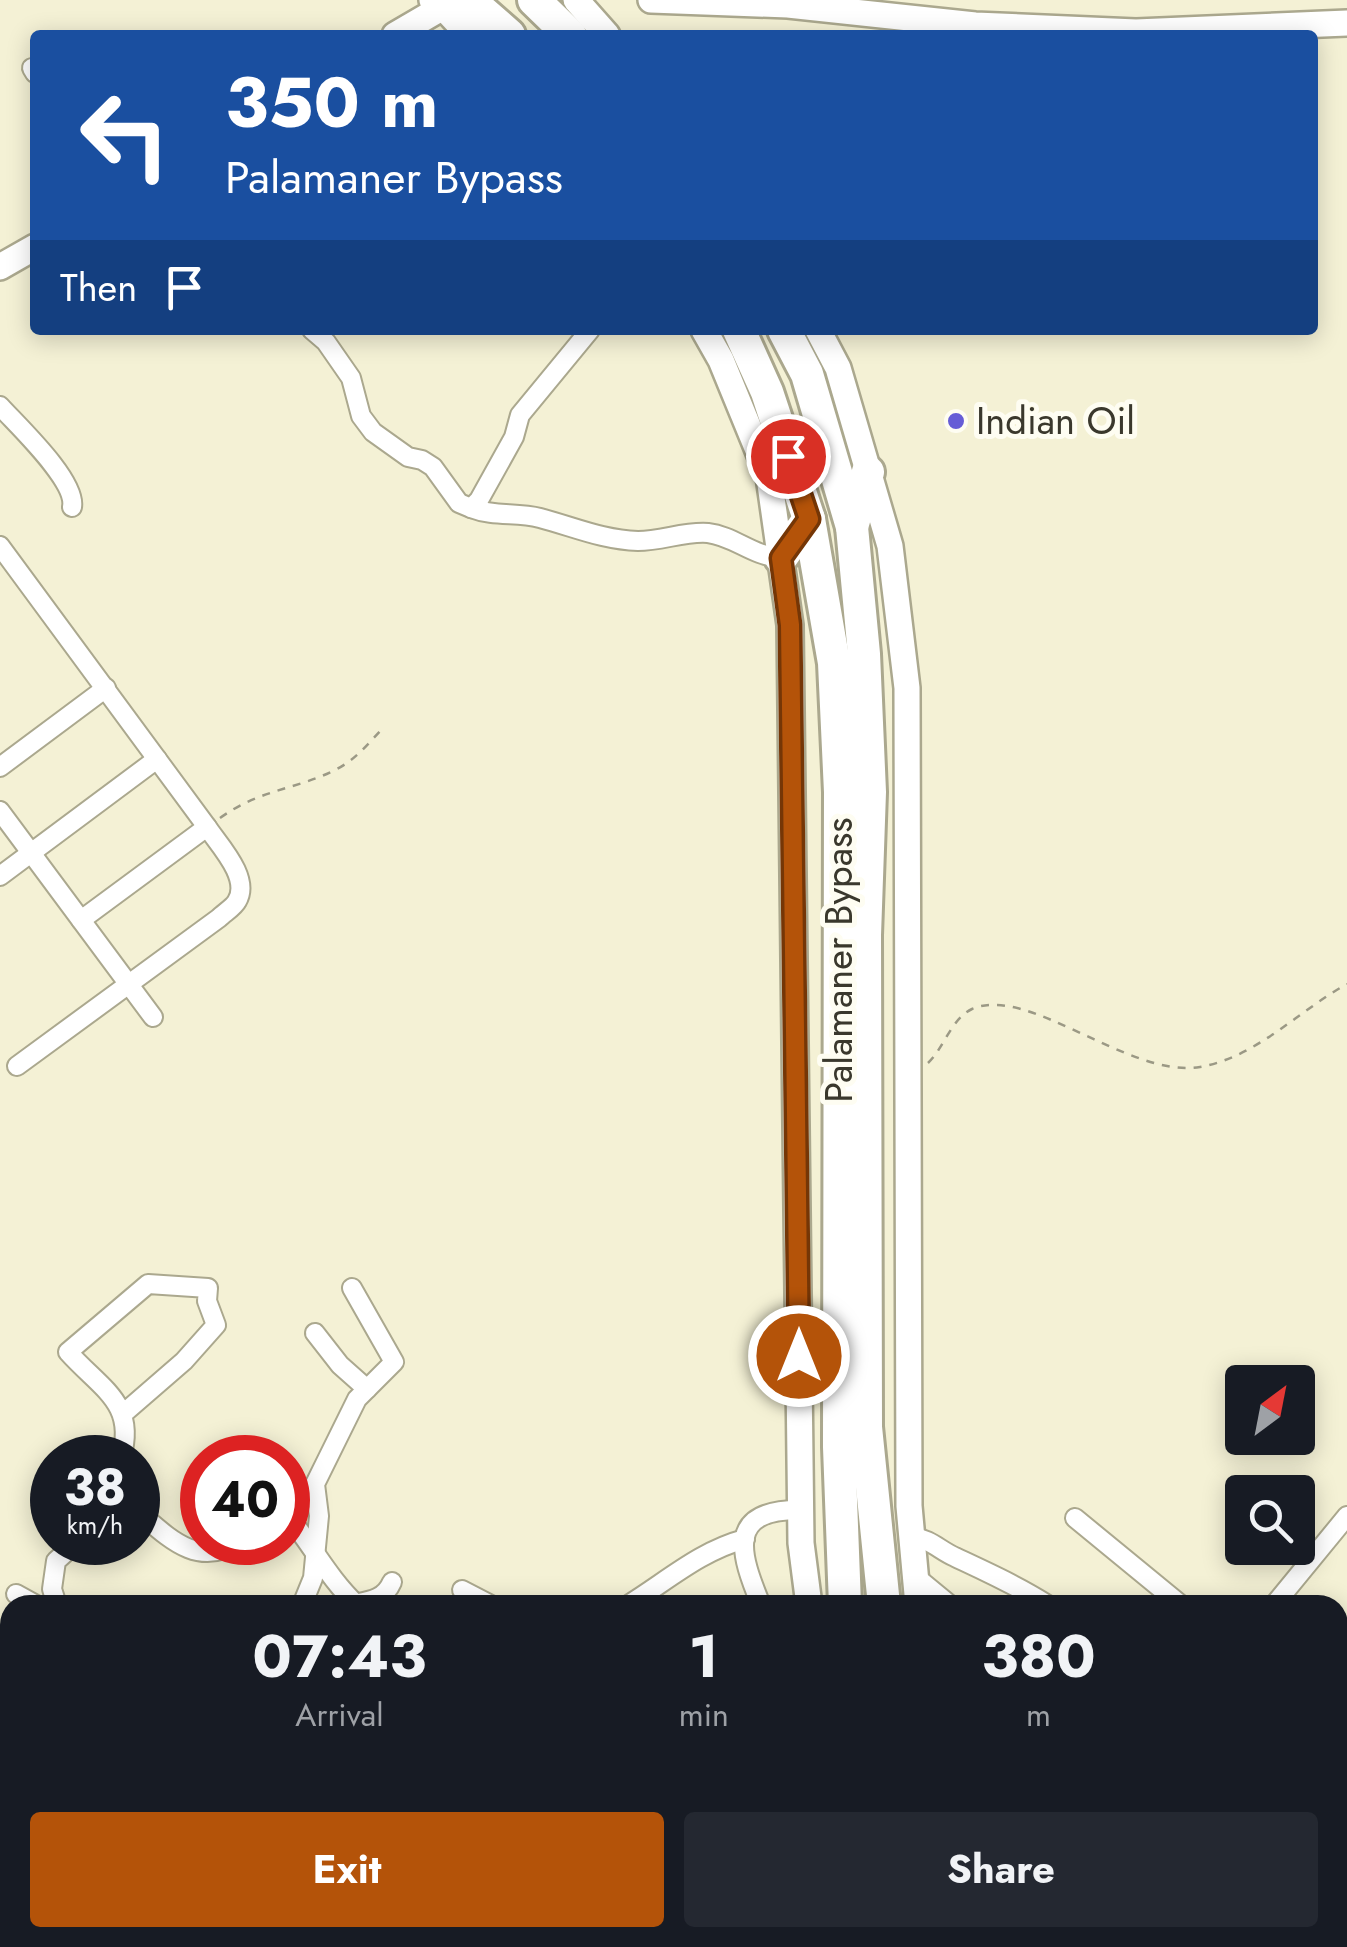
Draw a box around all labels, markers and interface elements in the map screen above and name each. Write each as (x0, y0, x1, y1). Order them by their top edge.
text: 350 m (225, 52, 438, 153)
icon: left (60, 70, 190, 200)
text: Palamaner Bypass (225, 145, 563, 210)
text: Then (60, 260, 137, 315)
icon: arrive (157, 260, 212, 315)
place label: Indian Oil (976, 393, 1135, 448)
marker: Indian Oil (945, 410, 967, 432)
pin (746, 414, 831, 499)
icon: arrive (761, 429, 816, 484)
street label: Palamaner Bypass (811, 817, 866, 1103)
position arrow (747, 1304, 851, 1408)
north arrow (1225, 1365, 1315, 1455)
map controls (1225, 1365, 1315, 1565)
speed limit sign: 40 (180, 1435, 310, 1565)
text: 38 (64, 1451, 126, 1524)
button: search (1225, 1475, 1315, 1565)
text: km/h (67, 1507, 123, 1543)
text: 07:43 (252, 1613, 427, 1700)
text: 1 (689, 1613, 719, 1700)
text: 380 (981, 1613, 1096, 1700)
text: Arrival (295, 1692, 384, 1738)
text: min (679, 1692, 729, 1738)
text: m (1026, 1692, 1051, 1738)
button: Exit (30, 1812, 664, 1927)
button: Share (684, 1812, 1318, 1927)

